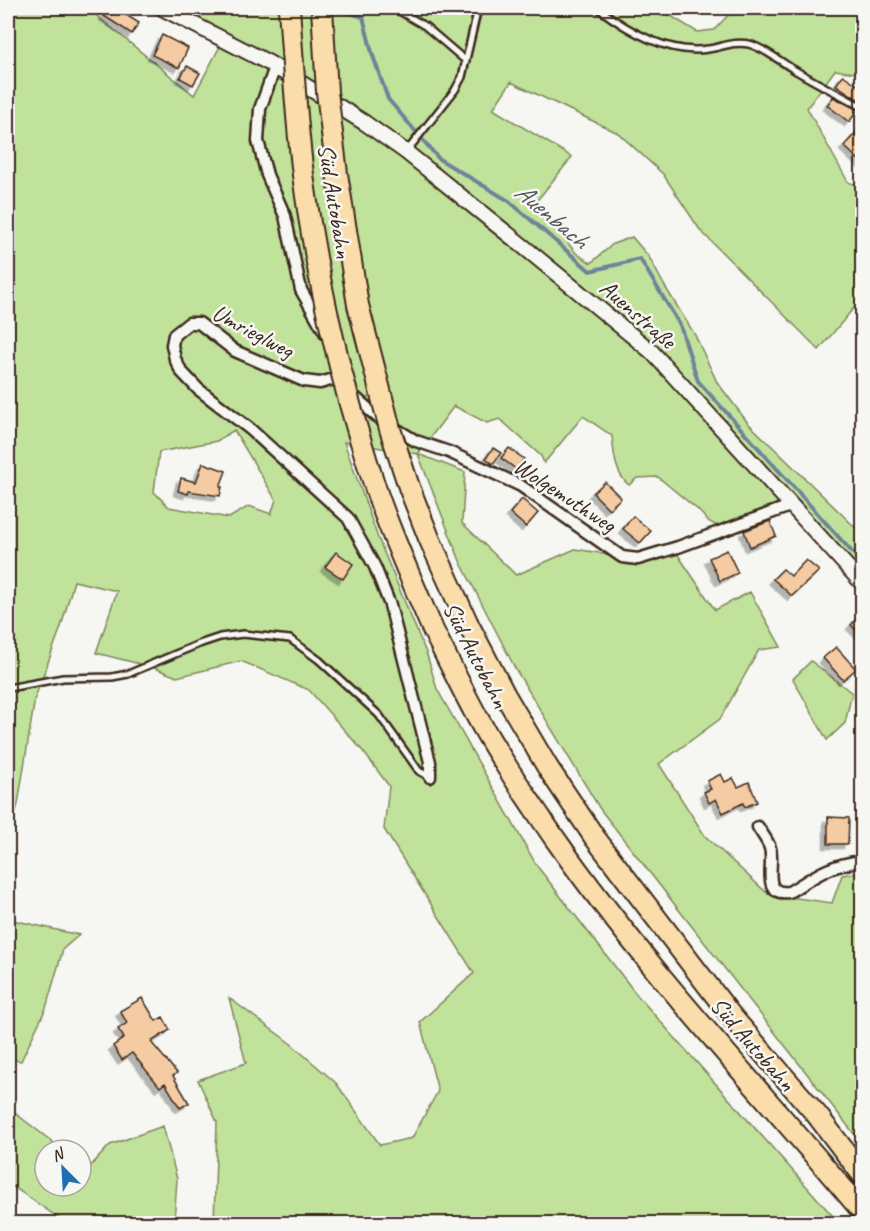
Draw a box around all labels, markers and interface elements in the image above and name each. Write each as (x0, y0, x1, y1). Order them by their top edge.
street label: Süd Autobahn (311, 142, 359, 260)
water label: Auenbach (508, 175, 597, 257)
street label: Auenstraße (594, 273, 684, 357)
street label: Umrieglweg (207, 297, 300, 366)
street label: Wolgemuthweg (508, 451, 623, 540)
street label: Süd Autobahn (437, 597, 516, 713)
street label: Süd Autobahn (704, 991, 802, 1097)
north arrow (33, 1138, 93, 1198)
text: N (49, 1143, 69, 1166)

